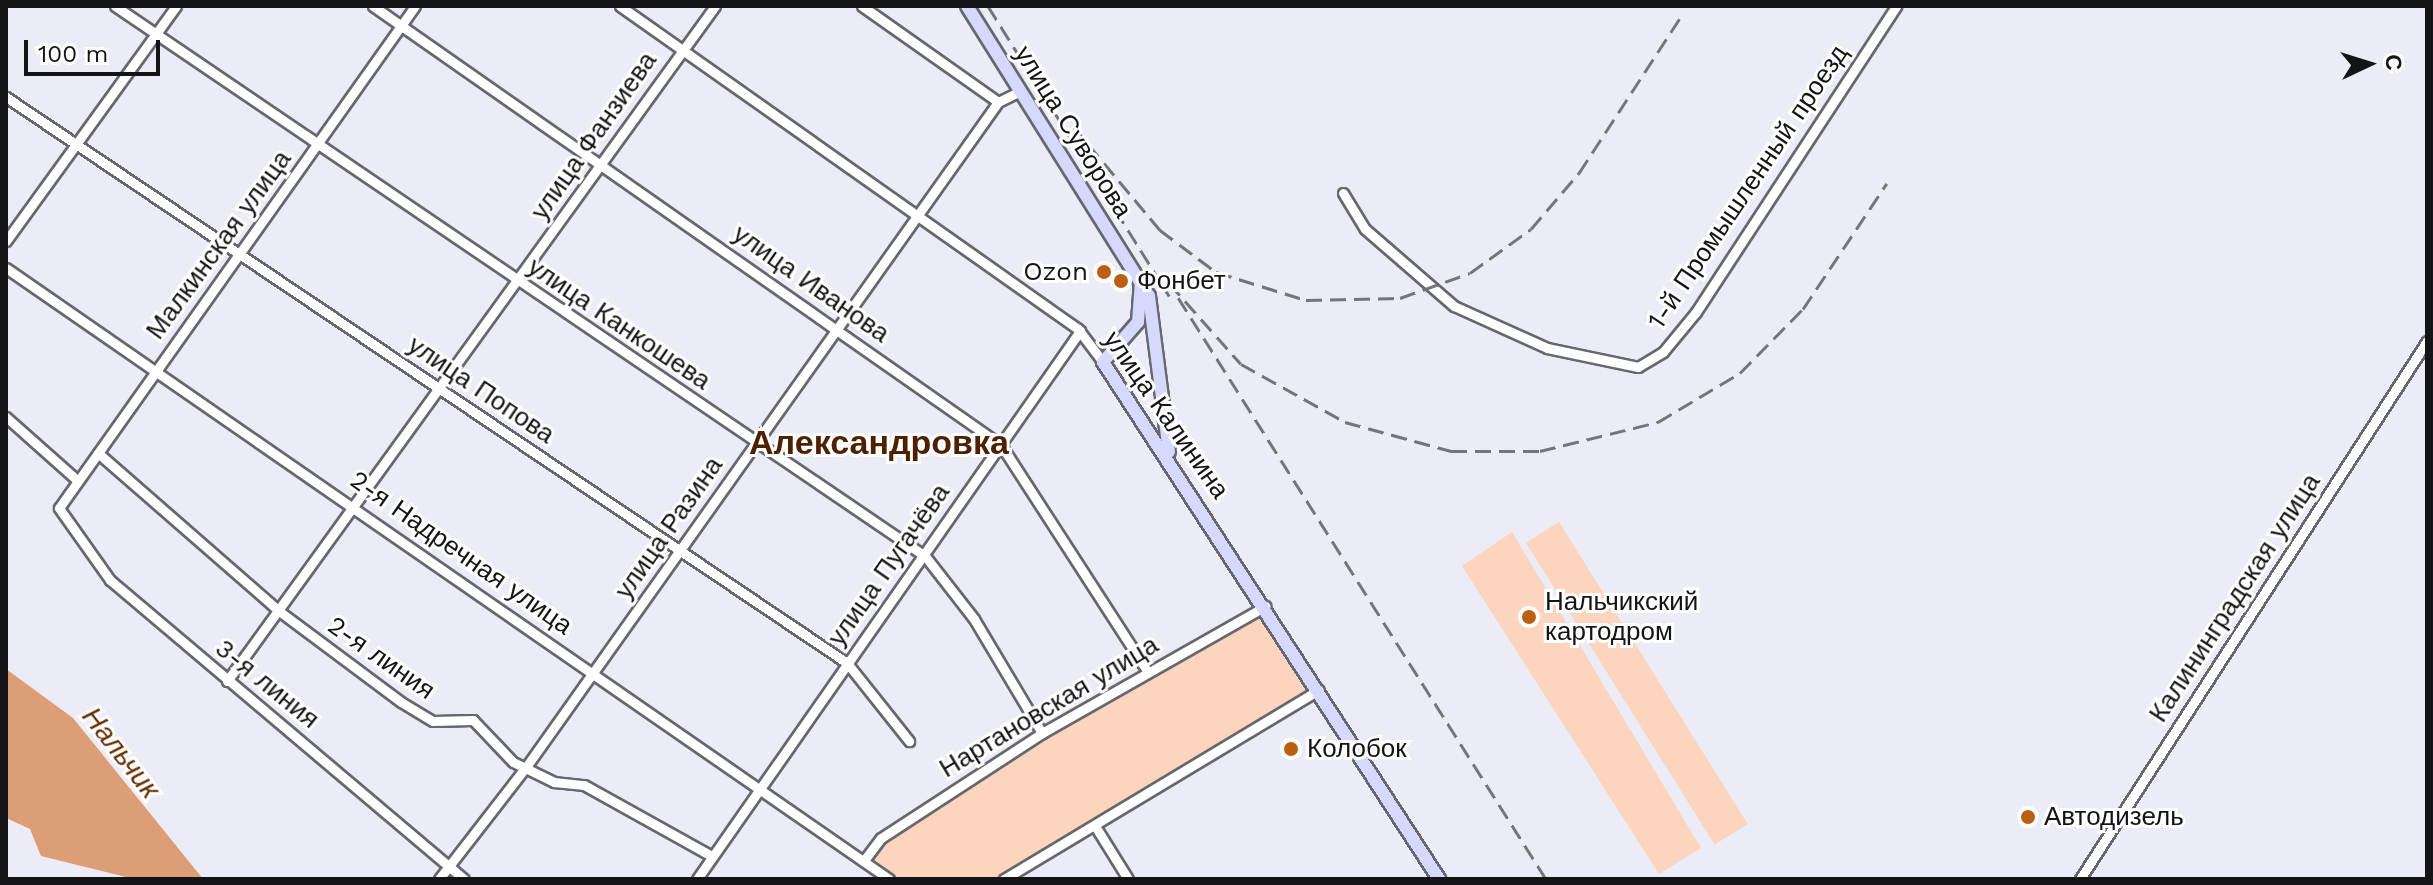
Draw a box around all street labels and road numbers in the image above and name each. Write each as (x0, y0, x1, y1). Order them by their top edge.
street label: 1-й Промышленный проезд (1641, 39, 1855, 335)
street label: улица Суворова (1008, 40, 1138, 224)
street label: улица Фанзиева (524, 46, 664, 226)
street label: Малкинская улица (140, 145, 298, 345)
street label: улица Иванова (727, 219, 895, 349)
street label: улица Канкошева (522, 251, 716, 397)
street label: улица Калинина (1097, 325, 1235, 505)
street label: улица Попова (402, 330, 560, 450)
street label: улица Разина (609, 451, 729, 605)
street label: 2-я Надречная улица (344, 464, 578, 642)
street label: Калининградская улица (2143, 468, 2327, 728)
street label: улица Пугачёва (821, 478, 957, 652)
street label: 2-я линия (321, 610, 441, 706)
street label: Нартановская улица (934, 629, 1164, 785)
street label: 3-я линия (209, 633, 325, 735)

